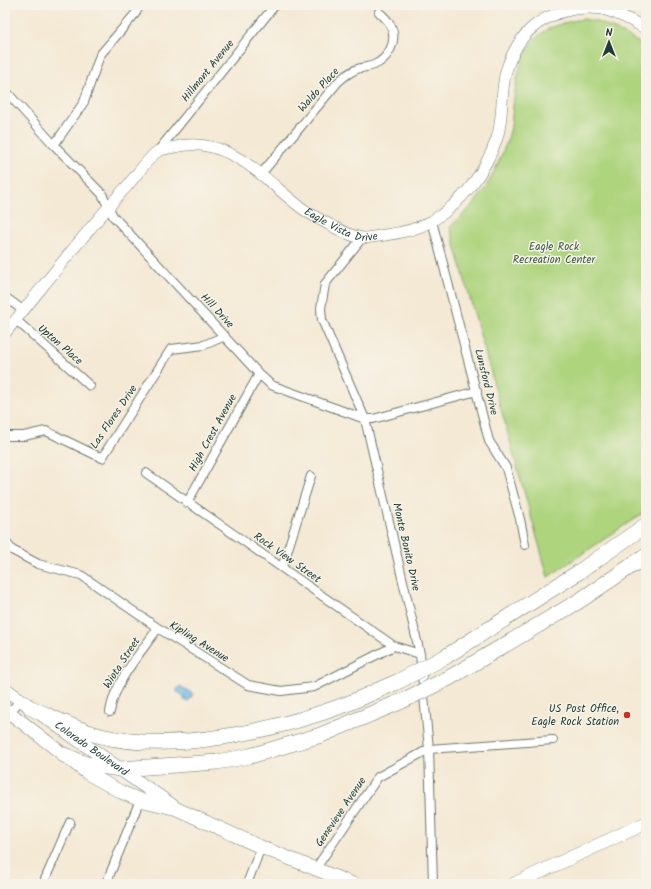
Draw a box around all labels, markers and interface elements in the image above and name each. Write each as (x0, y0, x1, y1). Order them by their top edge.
north arrow (589, 22, 629, 62)
text: N (606, 24, 613, 42)
street label: Hillmont Avenue (177, 36, 239, 106)
street label: Waldo Place (294, 64, 344, 116)
street label: Eagle Vista Drive (300, 203, 379, 247)
park label: Eagle Rock Recreation Center (513, 238, 597, 269)
street label: Hill Drive (196, 289, 238, 333)
street label: Upton Place (33, 320, 87, 370)
street label: Lunsford Drive (469, 347, 503, 417)
street label: Las Flores Drive (86, 381, 142, 453)
street label: High Crest Avenue (184, 391, 242, 475)
street label: Monte Bonito Drive (387, 501, 425, 593)
street label: Rock View Street (249, 528, 325, 588)
street label: Kipling Avenue (166, 616, 232, 668)
street label: Wiota Street (99, 633, 146, 692)
place label: US Post Office, Eagle Rock Station (531, 700, 619, 731)
marker: US Post Office, Eagle Rock Station (622, 710, 632, 720)
street label: Colorado Boulevard (50, 717, 132, 782)
street label: Genevieve Avenue (311, 773, 371, 851)

